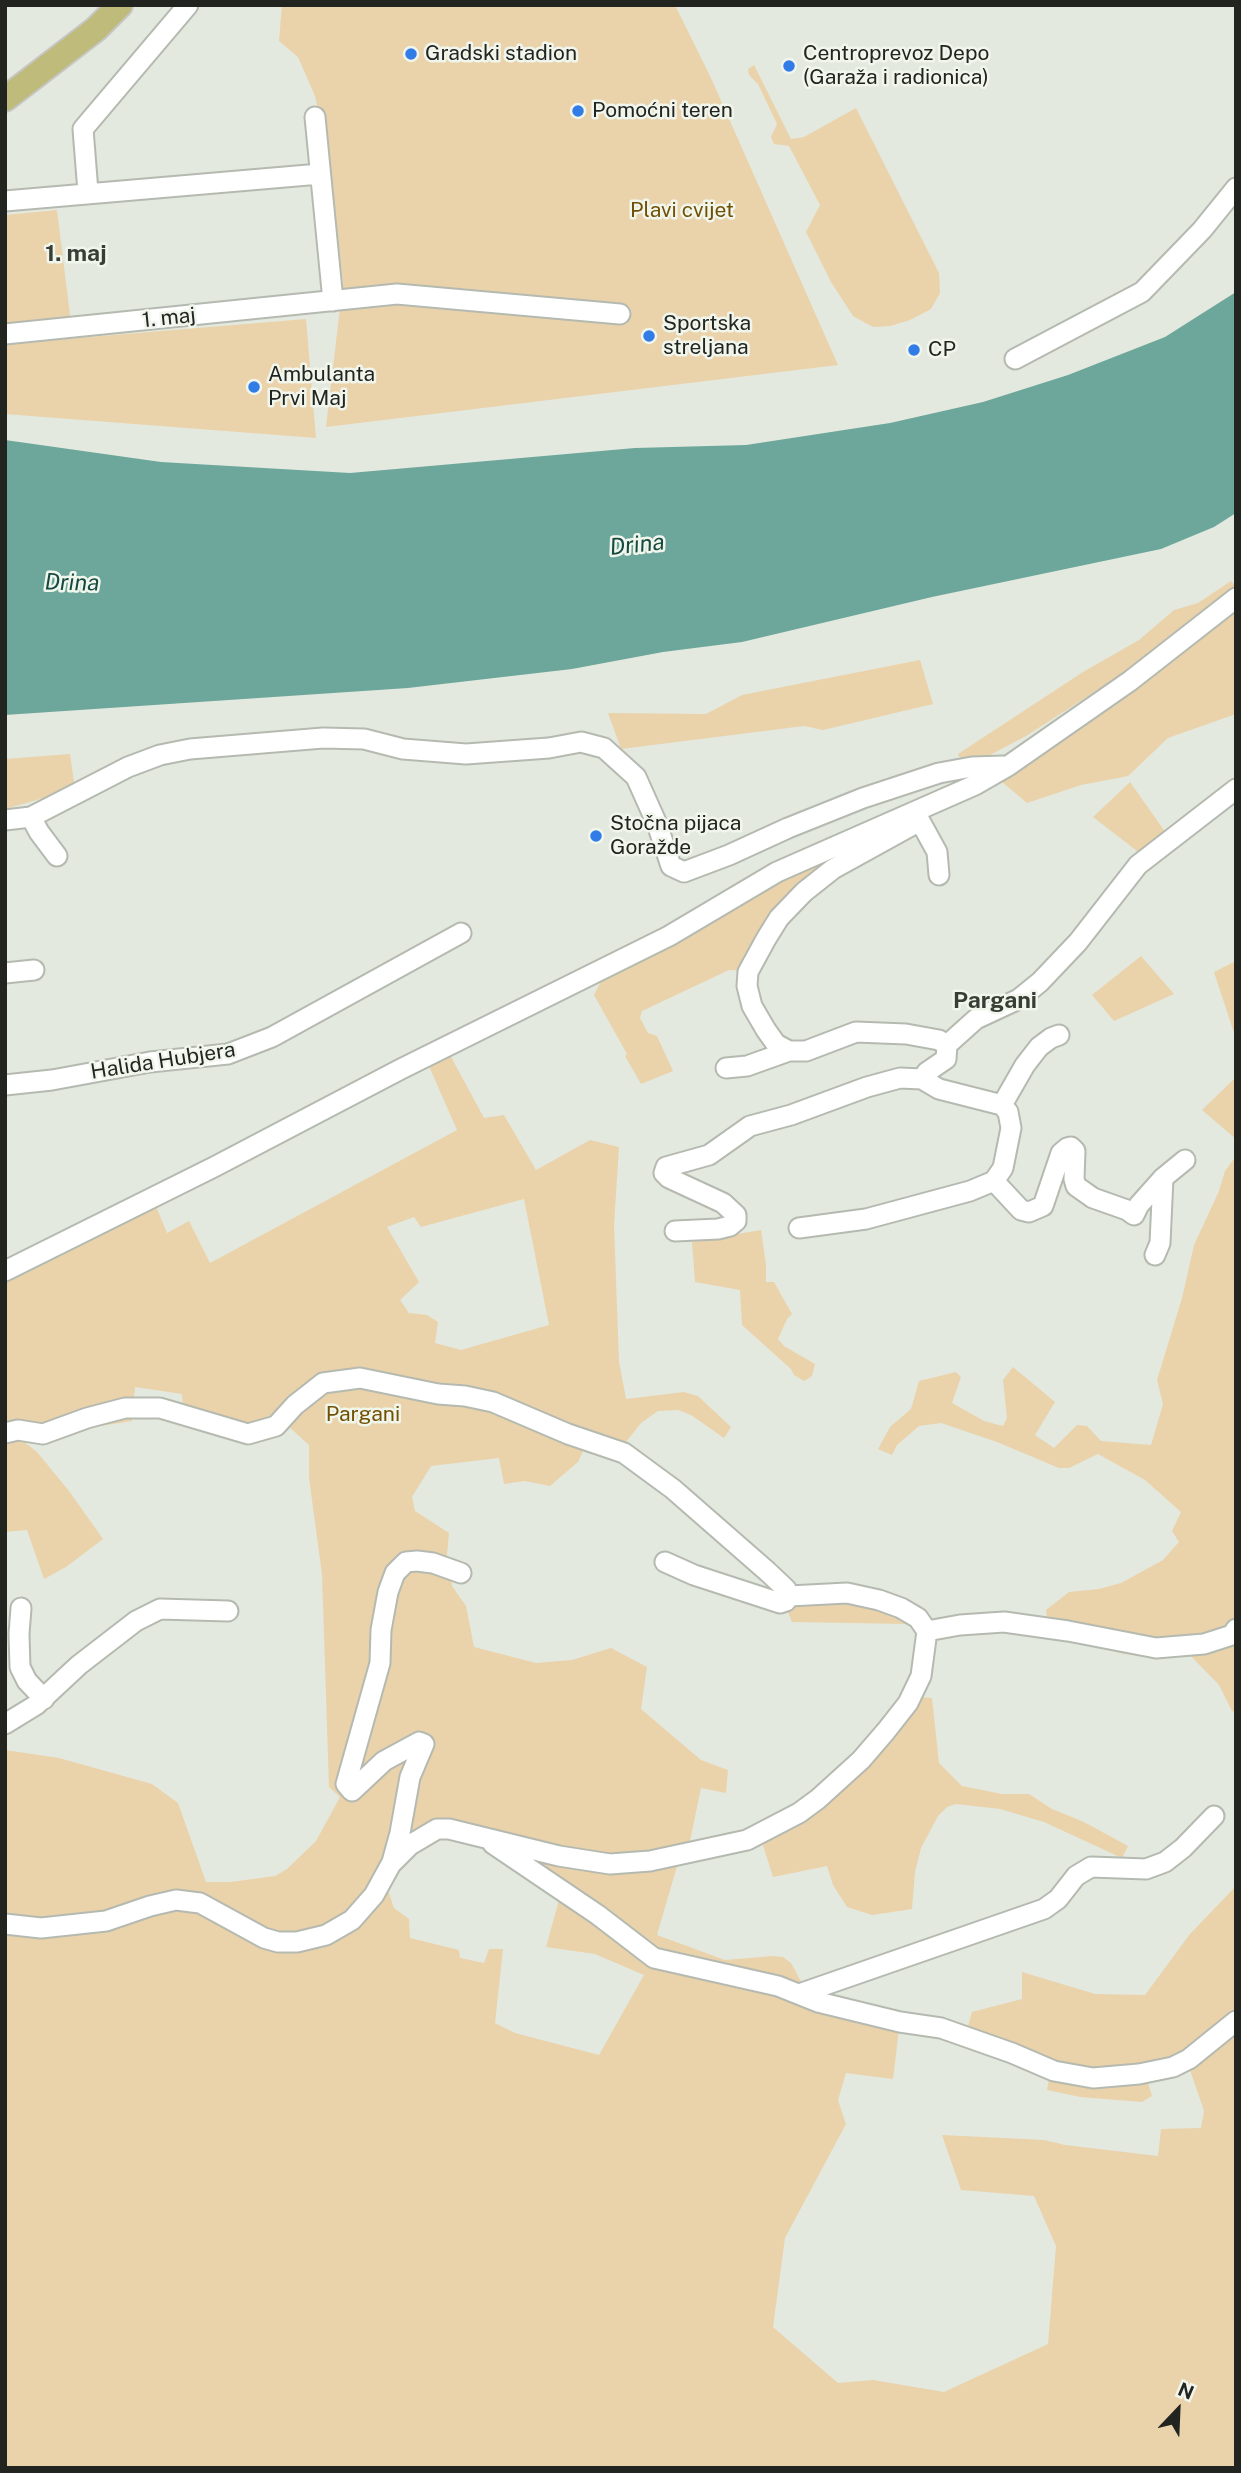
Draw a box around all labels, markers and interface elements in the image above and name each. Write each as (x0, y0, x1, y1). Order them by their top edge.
place label: Gradski stadion (425, 41, 577, 67)
place label: Centroprevoz Depo (Garaža i radionica) (803, 41, 989, 91)
marker: Gradski stadion (403, 46, 419, 62)
marker: Centroprevoz Depo (Garaža i radionica) (781, 58, 797, 74)
place label: Pomoćni teren (592, 98, 733, 124)
marker: Pomoćni teren (570, 103, 586, 119)
park label: Plavi cvijet (630, 198, 734, 224)
district label: 1. maj (45, 240, 107, 268)
street label: 1. maj (141, 303, 197, 333)
place label: Sportska streljana (663, 311, 751, 361)
marker: Sportska streljana (641, 328, 657, 344)
place label: CP (928, 337, 956, 363)
marker: CP (906, 342, 922, 358)
place label: Ambulanta Prvi Maj (268, 362, 375, 412)
marker: Ambulanta Prvi Maj (246, 379, 262, 395)
water label: Drina (608, 528, 666, 562)
water label: Drina (44, 569, 100, 597)
place label: Stočna pijaca Goražde (610, 811, 741, 861)
marker: Stočna pijaca Goražde (588, 828, 604, 844)
district label: Pargani (953, 987, 1037, 1015)
street label: Halida Hubjera (89, 1037, 237, 1085)
park label: Pargani (326, 1402, 400, 1428)
north arrow (1143, 2375, 1213, 2445)
text: N (1175, 2378, 1197, 2404)

